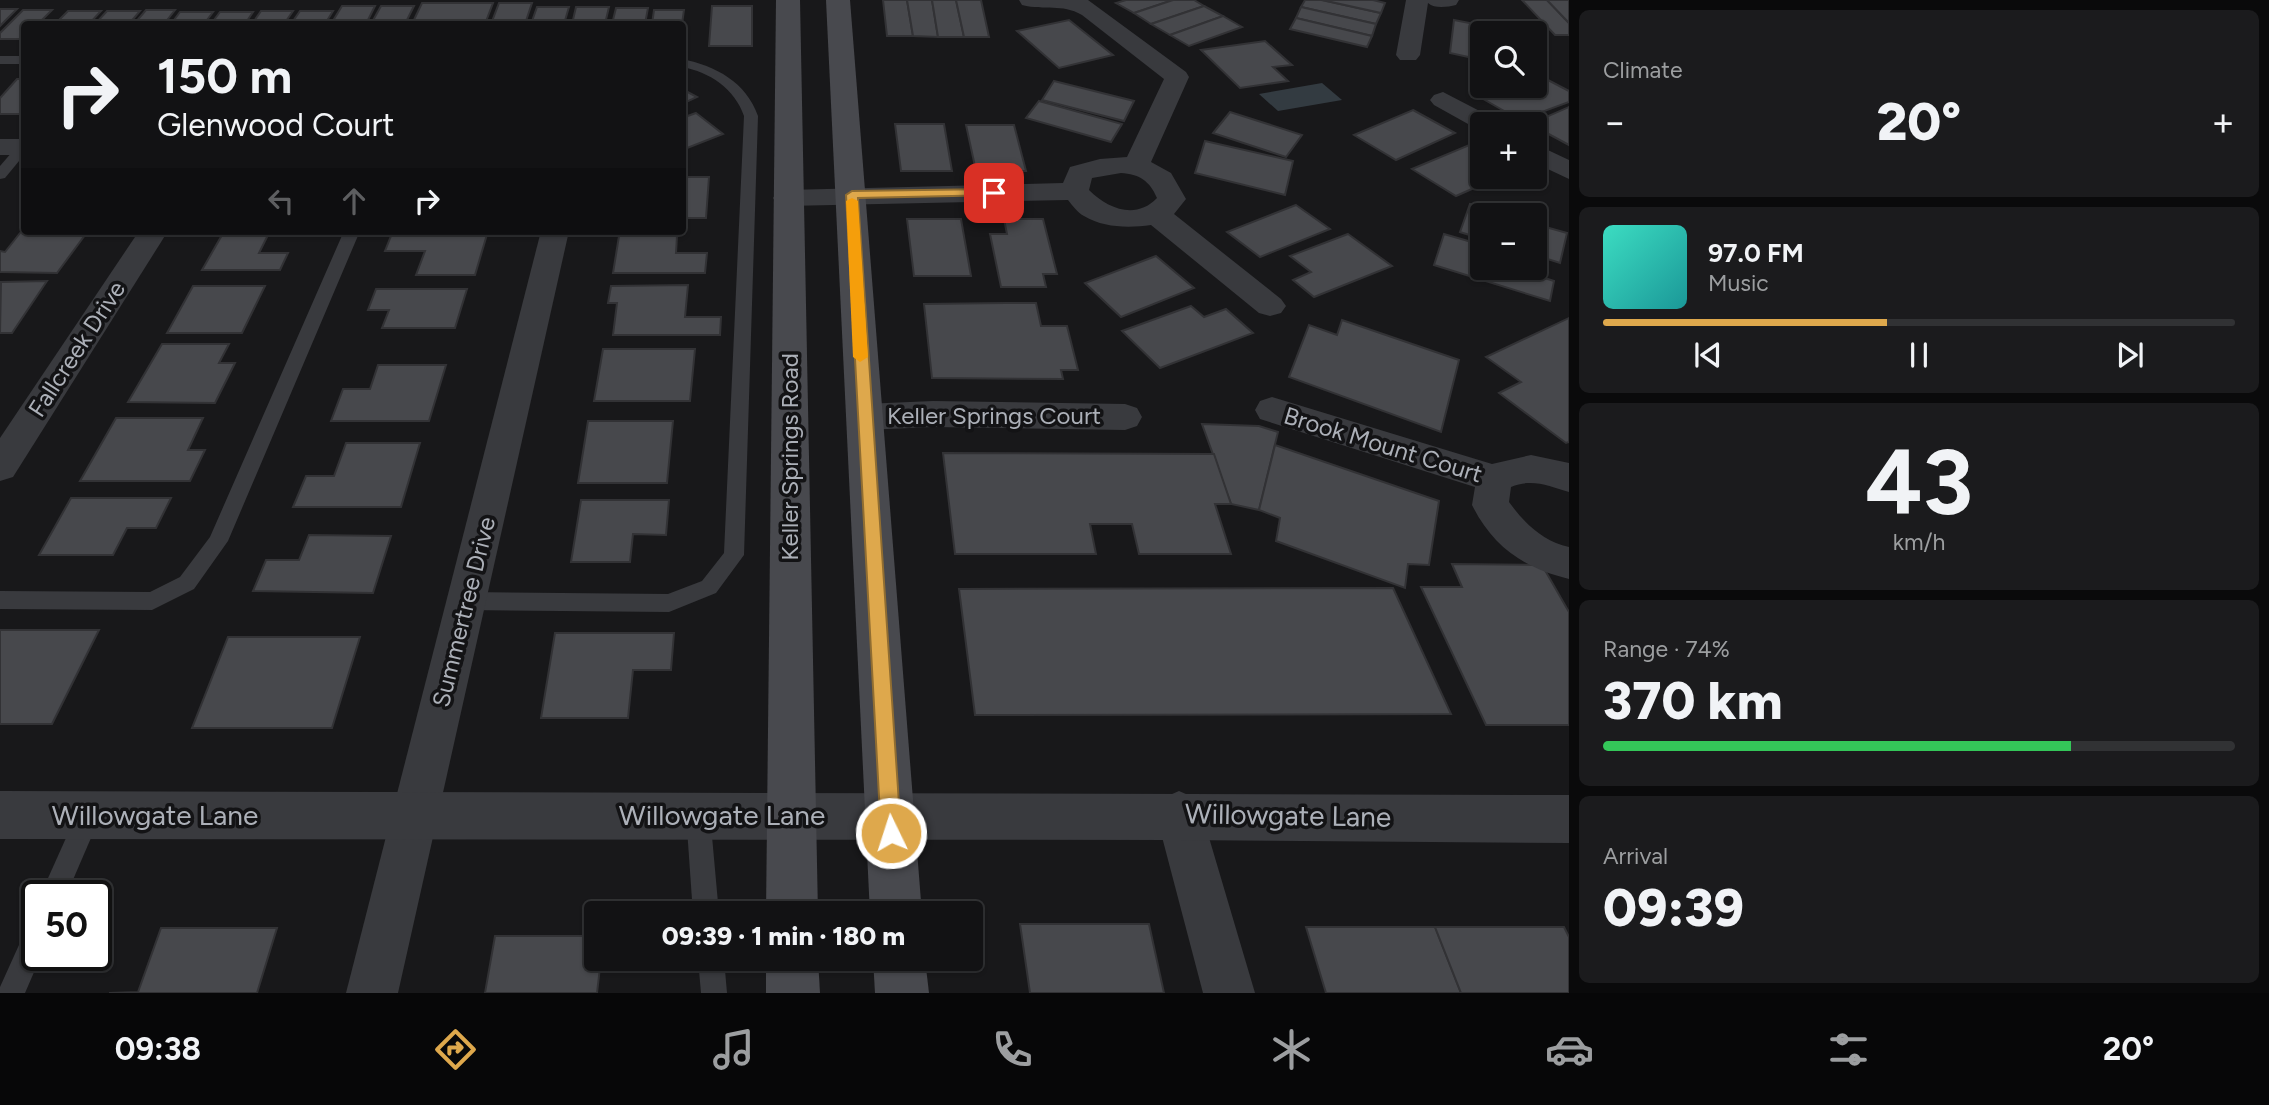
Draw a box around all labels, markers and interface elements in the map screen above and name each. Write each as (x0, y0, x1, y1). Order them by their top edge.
map controls (1470, 21, 1547, 280)
button: search (1470, 21, 1547, 98)
text: 150 m (157, 46, 292, 105)
icon: right (42, 49, 133, 140)
text: Climate (1603, 56, 1682, 84)
text: 20° (1877, 91, 1961, 153)
text: − (1603, 99, 1627, 145)
text: + (2211, 99, 2235, 145)
text: Glenwood Court (157, 106, 394, 144)
button: + (1470, 112, 1547, 189)
pin (964, 163, 1024, 223)
icon: arrive (975, 174, 1013, 212)
icon: left (262, 182, 300, 220)
icon: ahead (335, 182, 373, 220)
icon: right (408, 182, 446, 220)
button: − (1470, 203, 1547, 280)
text: 97.0 FM (1708, 237, 1804, 269)
text: Music (1708, 269, 1769, 297)
street label: Fallcreek Drive (22, 275, 131, 422)
icon: previous (1689, 336, 1727, 374)
icon: pause (1900, 336, 1938, 374)
icon: next (2111, 336, 2149, 374)
street label: Keller Springs Road (775, 353, 804, 561)
street label: Keller Springs Court (887, 401, 1101, 430)
street label: Brook Mount Court (1280, 401, 1486, 489)
text: 43 (1865, 428, 1973, 537)
street label: Summertree Drive (426, 514, 501, 710)
text: km/h (1893, 528, 1945, 556)
text: Range · 74% (1603, 635, 1730, 663)
text: 370 km (1603, 670, 1783, 732)
position arrow (854, 796, 928, 870)
street label: Willowgate Lane (1185, 796, 1391, 834)
street label: Willowgate Lane (52, 798, 258, 832)
street label: Willowgate Lane (619, 798, 825, 832)
text: Arrival (1603, 842, 1668, 870)
text: 09:39 (1603, 877, 1744, 939)
speed limit sign: 50 (21, 880, 112, 971)
text: 09:39 · 1 min · 180 m (662, 920, 905, 952)
icon: directions (431, 1025, 480, 1074)
icon: music (709, 1025, 758, 1074)
icon: phone (988, 1025, 1037, 1074)
icon: climate (1267, 1025, 1316, 1074)
icon: car (1545, 1025, 1594, 1074)
icon: filters (1824, 1025, 1873, 1074)
text: 09:38 (115, 1030, 201, 1068)
text: 20° (2103, 1030, 2154, 1068)

